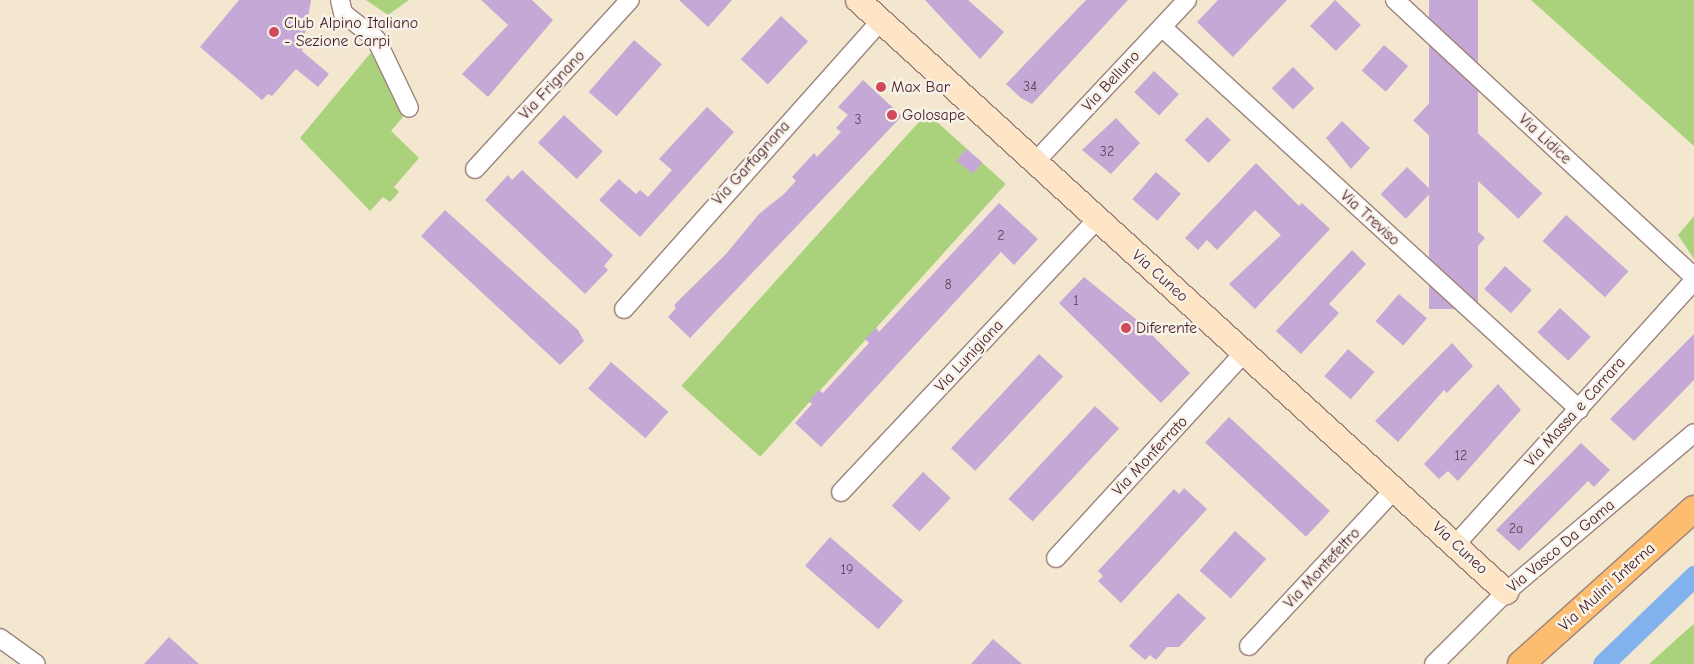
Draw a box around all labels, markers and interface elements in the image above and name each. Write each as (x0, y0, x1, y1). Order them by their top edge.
place label: Club Alpino Italiano - Sezione Carpi (284, 13, 418, 51)
marker: Club Alpino Italiano - Sezione Carpi (268, 26, 280, 38)
street label: Via Frignano (515, 46, 589, 124)
street label: Via Belluno (1078, 47, 1144, 115)
place label: Max Bar (891, 77, 950, 97)
house number: 34 (1023, 79, 1037, 95)
marker: Max Bar (875, 81, 887, 93)
place label: Golosape (902, 105, 965, 125)
marker: Golosape (886, 109, 898, 121)
street label: Via Lidice (1515, 110, 1575, 168)
house number: 3 (854, 112, 862, 128)
street label: Via Garfagnana (708, 117, 794, 209)
house number: 32 (1100, 144, 1114, 160)
street label: Via Treviso (1336, 186, 1404, 250)
house number: 2 (997, 228, 1005, 244)
street label: Via Cuneo (1128, 246, 1192, 306)
house number: 8 (944, 277, 952, 293)
house number: 1 (1073, 293, 1079, 309)
street label: Via Lunigiana (931, 316, 1007, 396)
place label: Diferente (1136, 318, 1197, 338)
marker: Diferente (1120, 322, 1132, 334)
street label: Via Massa e Carrara (1521, 353, 1629, 471)
street label: Via Monferrato (1108, 412, 1192, 500)
house number: 12 (1455, 448, 1467, 464)
street label: Via Vasco Da Gama (1503, 495, 1619, 597)
street label: Via Cuneo (1428, 517, 1492, 579)
house number: 2a (1509, 521, 1523, 537)
street label: Via Montefeltro (1280, 524, 1364, 612)
street label: Via Mulini Interna (1555, 539, 1659, 635)
house number: 19 (841, 562, 853, 578)

